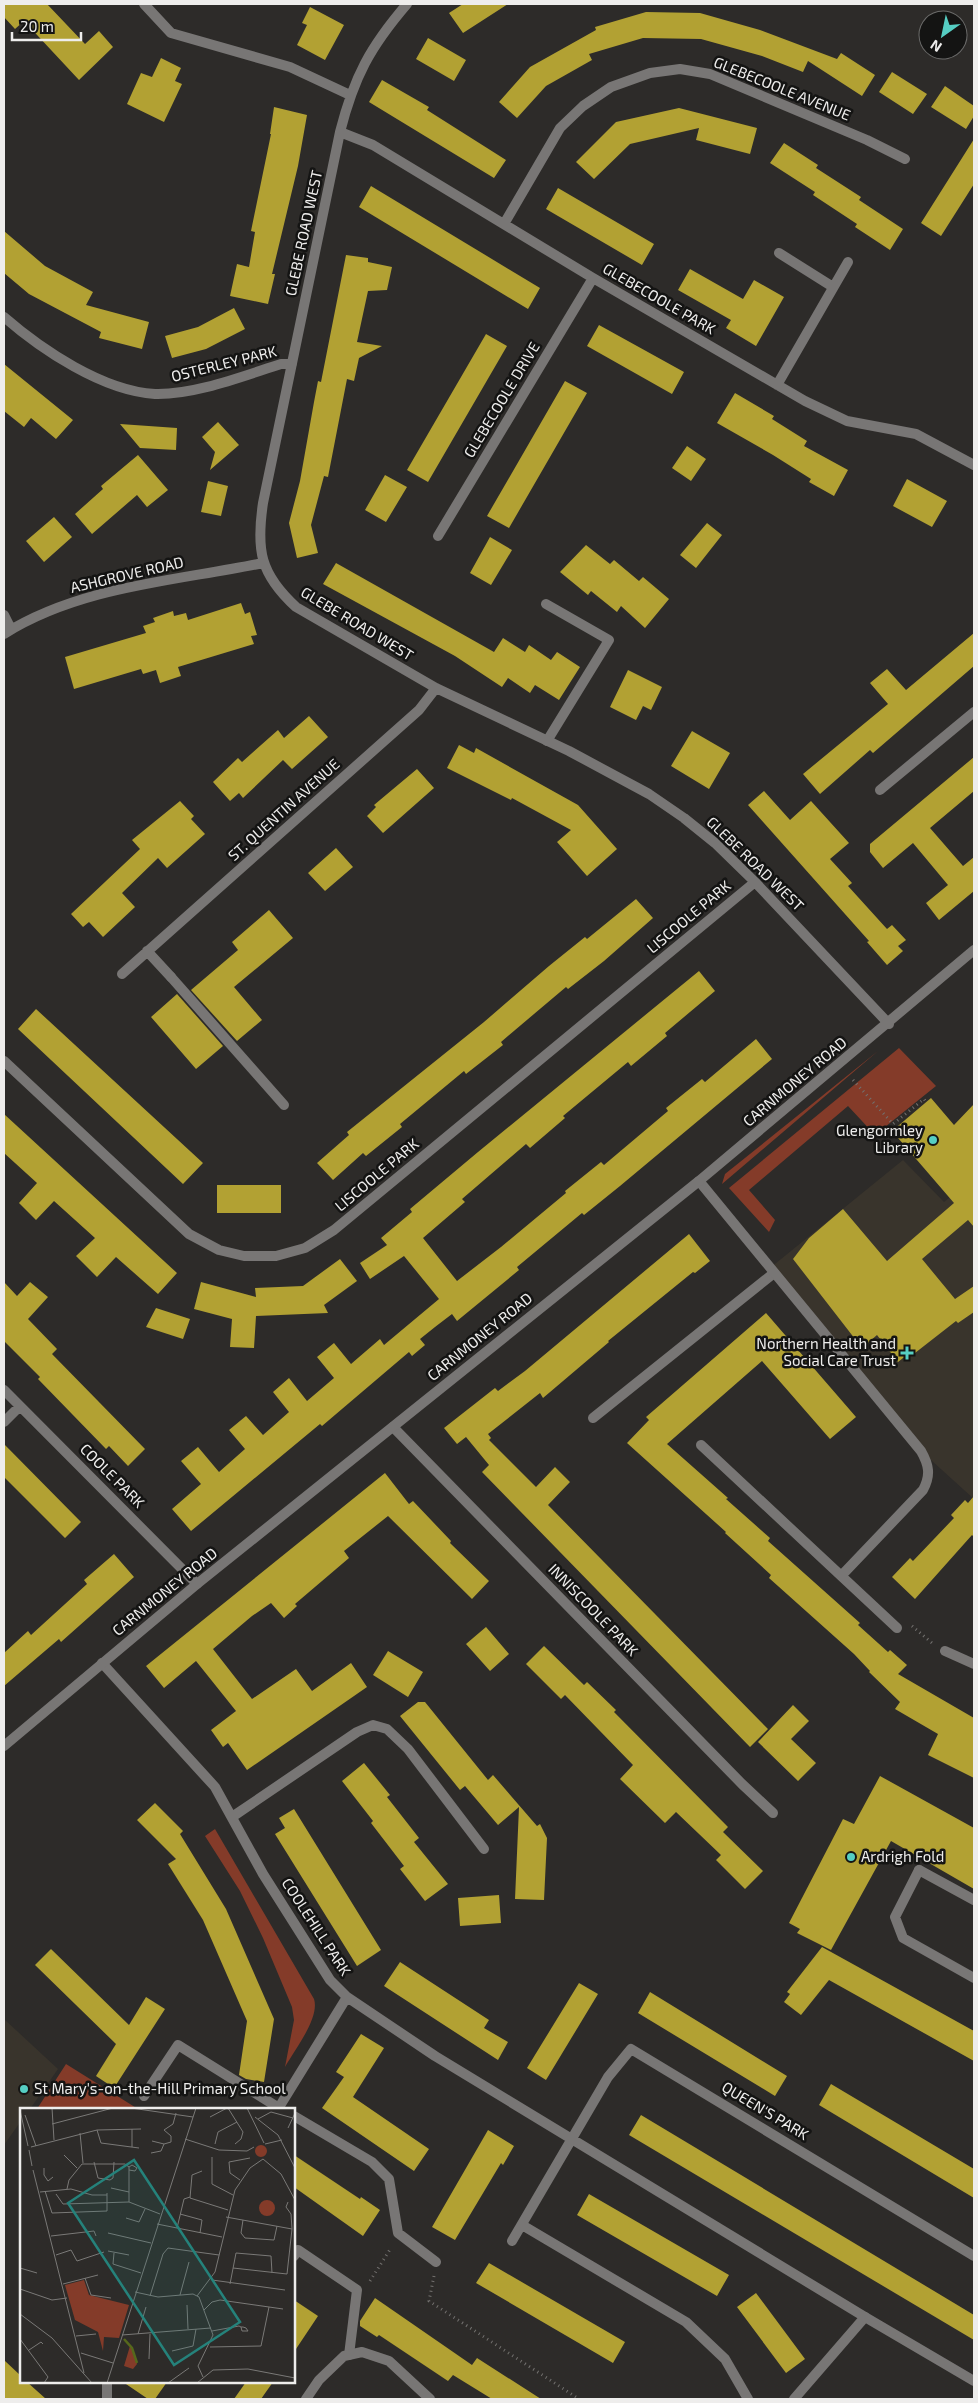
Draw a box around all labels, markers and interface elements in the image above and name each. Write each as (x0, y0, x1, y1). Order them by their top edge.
scale bar (12, 10, 81, 42)
north arrow (918, 10, 968, 60)
text: 20 m (20, 17, 54, 35)
text: N (927, 36, 945, 56)
street label: GLEBECOOLE AVENUE (711, 52, 853, 124)
street label: GLEBE ROAD WEST (281, 168, 325, 297)
street label: GLEBECOOLE PARK (600, 259, 719, 338)
street label: GLEBECOOLE DRIVE (460, 338, 543, 461)
street label: OSTERLEY PARK (169, 341, 279, 385)
street label: ASHGROVE ROAD (68, 552, 185, 596)
street label: GLEBE ROAD WEST (298, 582, 417, 664)
street label: ST. QUENTIN AVENUE (224, 755, 343, 865)
street label: GLEBE ROAD WEST (703, 812, 808, 914)
street label: LISCOOLE PARK (643, 876, 734, 956)
street label: CARNMONEY ROAD (739, 1033, 850, 1130)
place label: Glengormley Library (836, 1121, 923, 1156)
street label: LISCOOLE PARK (331, 1134, 422, 1214)
marker: Glengormley Library (927, 1134, 939, 1146)
street label: CARNMONEY ROAD (423, 1288, 536, 1384)
place label: Northern Health and Social Care Trust (756, 1334, 896, 1369)
marker: Northern Health and Social Care Trust (900, 1346, 914, 1360)
street label: COOLE PARK (77, 1439, 149, 1511)
street label: CARNMONEY ROAD (108, 1543, 221, 1639)
street label: INNISCOOLE PARK (545, 1559, 642, 1659)
place label: Ardrigh Fold (861, 1847, 944, 1865)
marker: Ardrigh Fold (845, 1851, 857, 1863)
street label: COOLEHILL PARK (279, 1874, 355, 1979)
street label: QUEEN'S PARK (718, 2077, 812, 2144)
place label: St Mary's-on-the-Hill Primary School (34, 2079, 286, 2097)
marker: St Mary's-on-the-Hill Primary School (18, 2083, 30, 2095)
inset map (20, 2108, 295, 2383)

